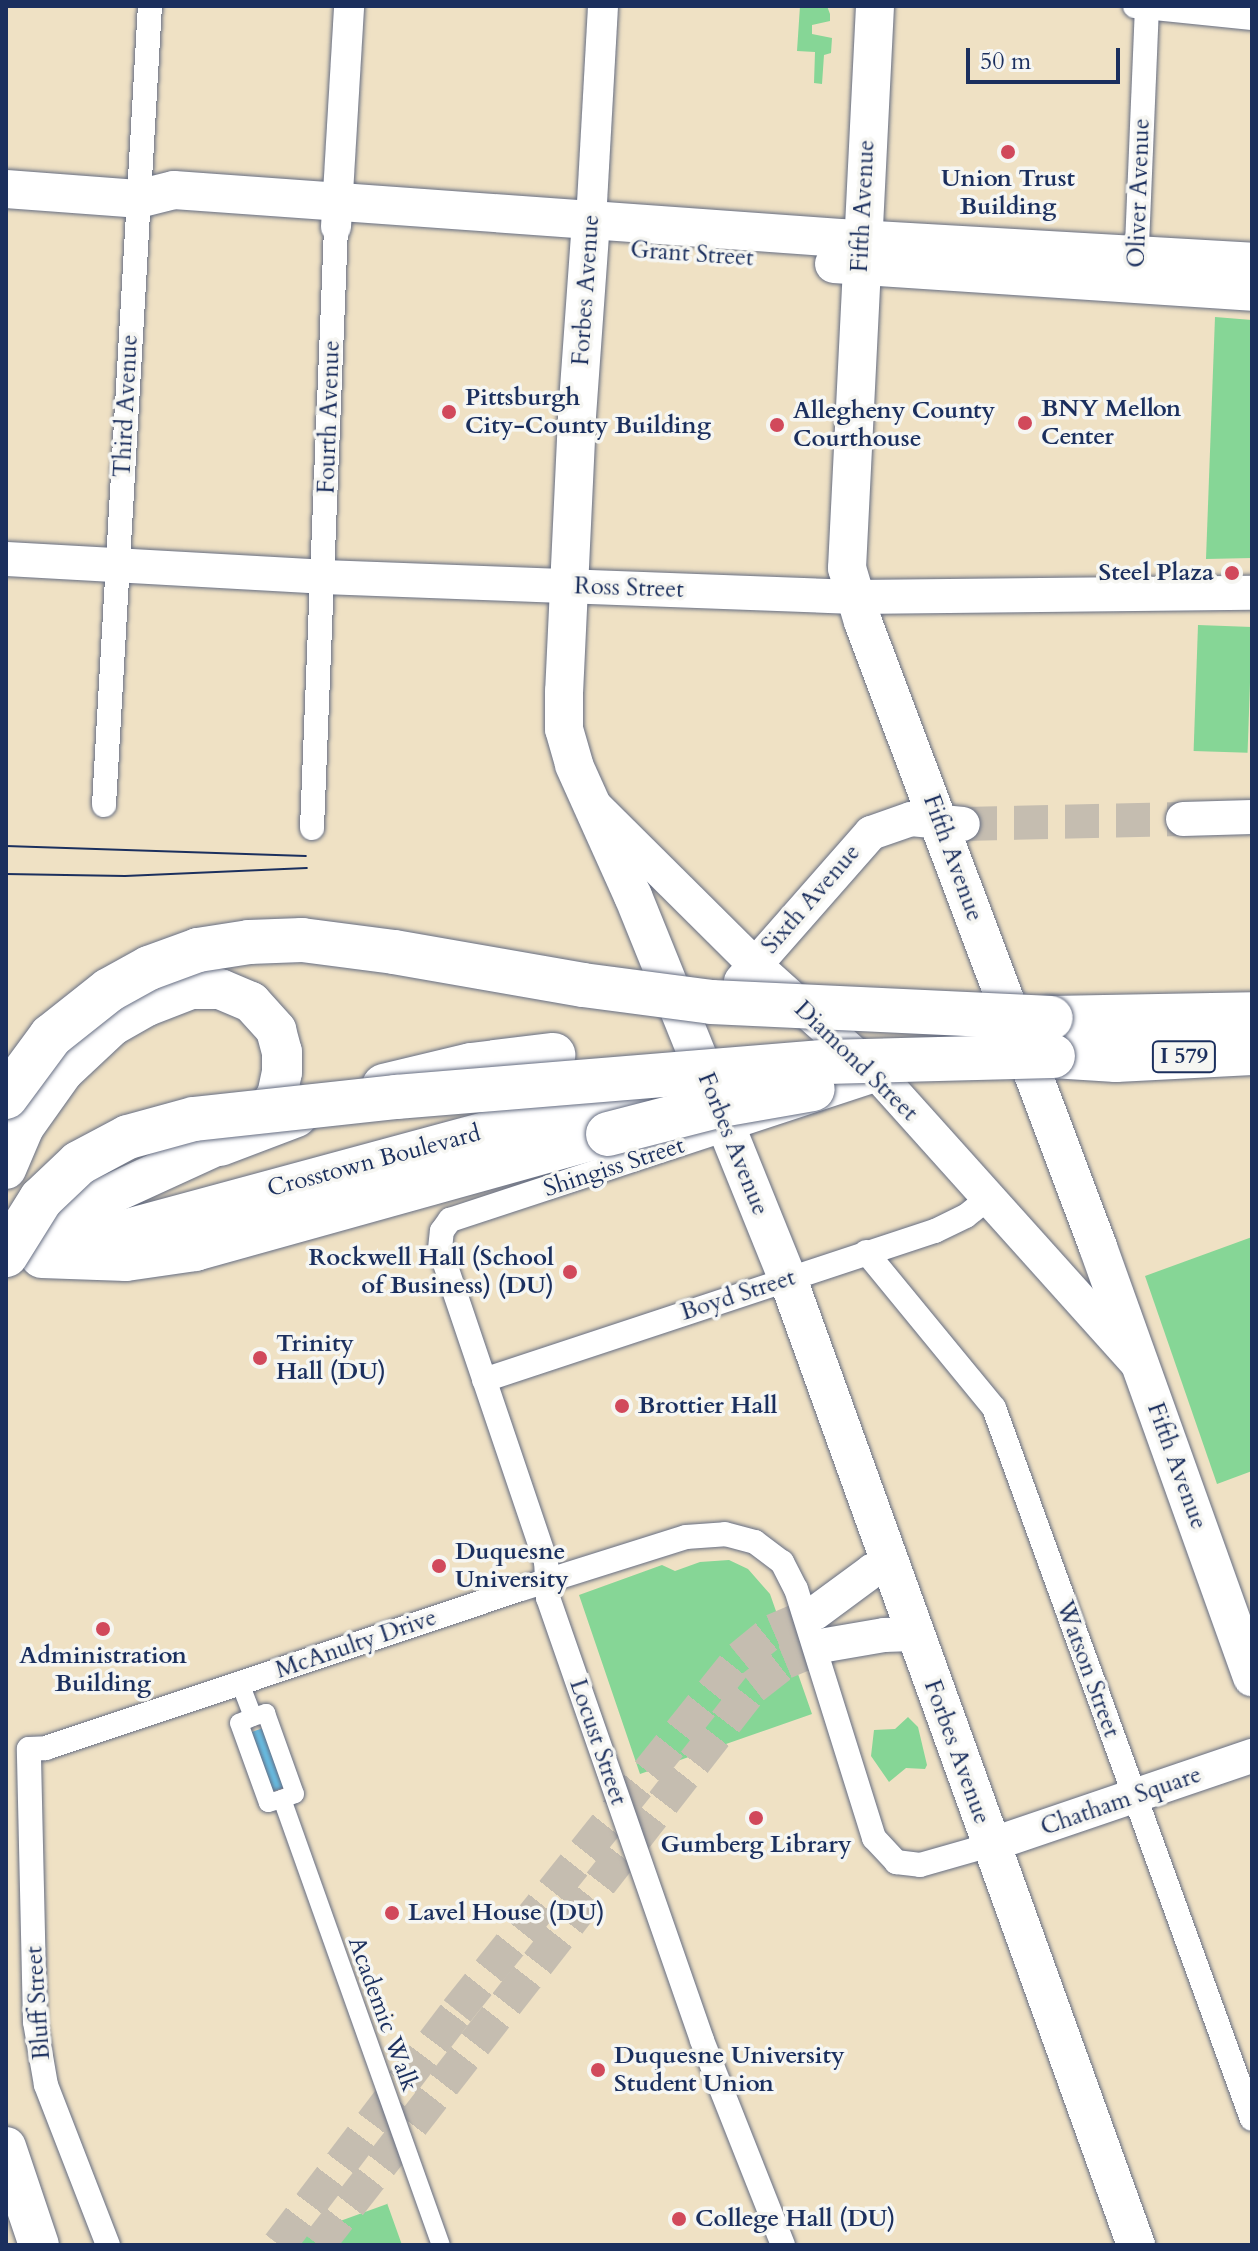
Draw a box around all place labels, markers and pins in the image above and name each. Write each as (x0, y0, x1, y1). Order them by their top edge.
marker: Union Trust Building (999, 143, 1017, 161)
place label: Union Trust Building (941, 165, 1075, 221)
place label: Pittsburgh City-County Building (465, 384, 711, 440)
place label: BNY Mellon Center (1041, 395, 1181, 451)
place label: Allegheny County Courthouse (793, 397, 995, 453)
marker: Pittsburgh City-County Building (440, 403, 458, 421)
marker: BNY Mellon Center (1016, 414, 1034, 432)
marker: Allegheny County Courthouse (768, 416, 786, 434)
place label: Steel Plaza (1099, 559, 1214, 587)
marker: Steel Plaza (1221, 562, 1243, 584)
place label: Rockwell Hall (School of Business) (DU) (309, 1244, 554, 1300)
marker: Rockwell Hall (School of Business) (DU) (561, 1263, 579, 1281)
place label: Trinity Hall (DU) (276, 1330, 386, 1386)
marker: Trinity Hall (DU) (251, 1349, 269, 1367)
place label: Brottier Hall (638, 1392, 777, 1420)
marker: Brottier Hall (613, 1397, 631, 1415)
place label: Duquesne University (455, 1538, 569, 1594)
marker: Duquesne University (430, 1557, 448, 1575)
marker: Administration Building (94, 1620, 112, 1638)
place label: Administration Building (19, 1642, 187, 1698)
marker: Gumberg Library (747, 1809, 765, 1827)
place label: Gumberg Library (660, 1831, 852, 1859)
place label: Lavel House (DU) (408, 1899, 605, 1927)
marker: Lavel House (DU) (383, 1904, 401, 1922)
place label: Duquesne University Student Union (614, 2042, 845, 2098)
marker: Duquesne University Student Union (589, 2061, 607, 2079)
place label: College Hall (DU) (695, 2205, 895, 2233)
marker: College Hall (DU) (670, 2210, 688, 2228)

